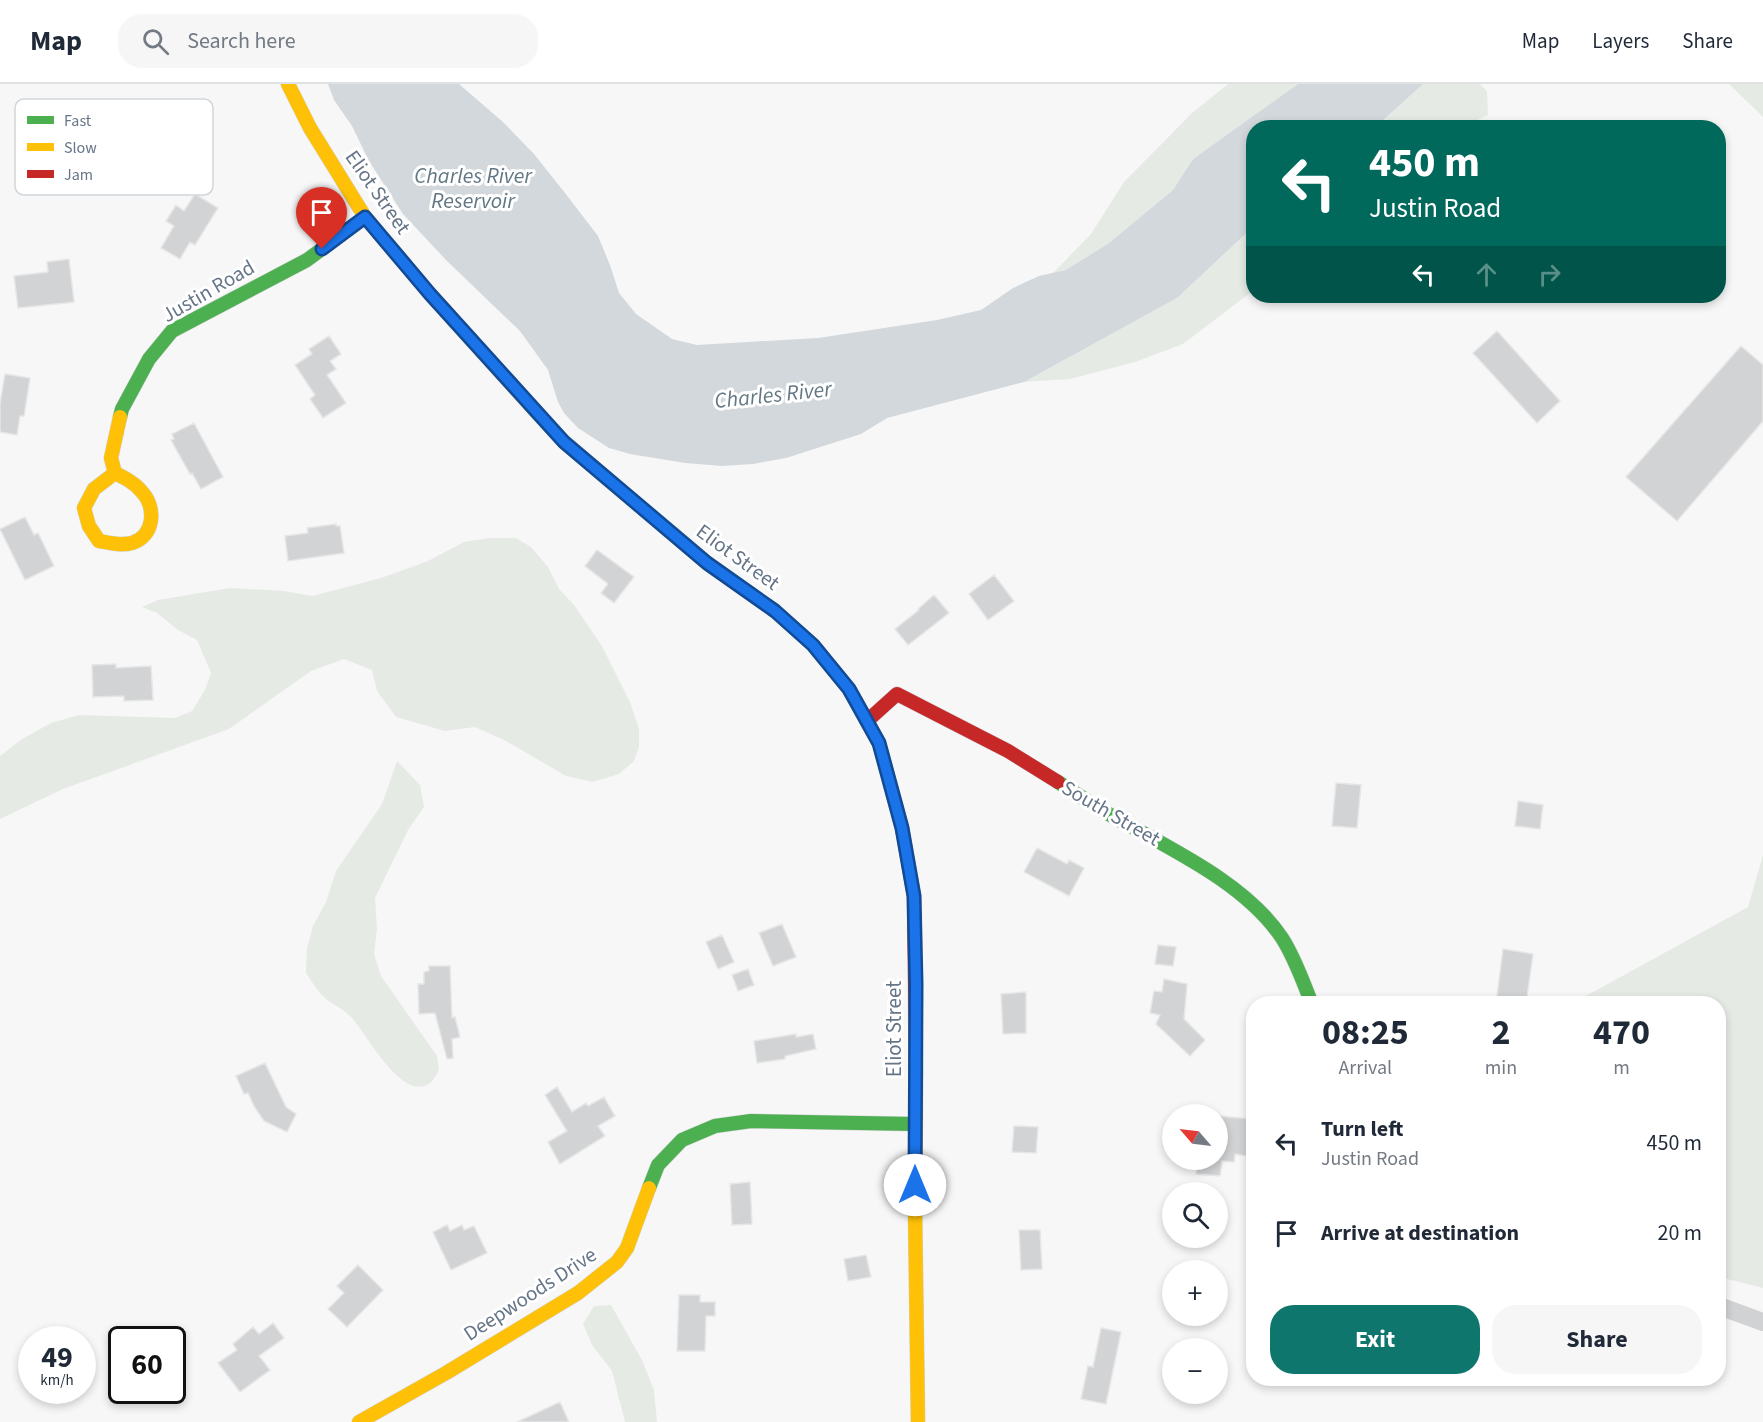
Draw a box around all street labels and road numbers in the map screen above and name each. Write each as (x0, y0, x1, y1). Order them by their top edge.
street label: Eliot Street (338, 144, 418, 240)
street label: Justin Road (156, 252, 260, 330)
street label: Eliot Street (690, 516, 786, 598)
street label: South Street (1056, 773, 1166, 853)
street label: Eliot Street (879, 981, 909, 1077)
street label: Deepwoods Drive (458, 1240, 602, 1348)

